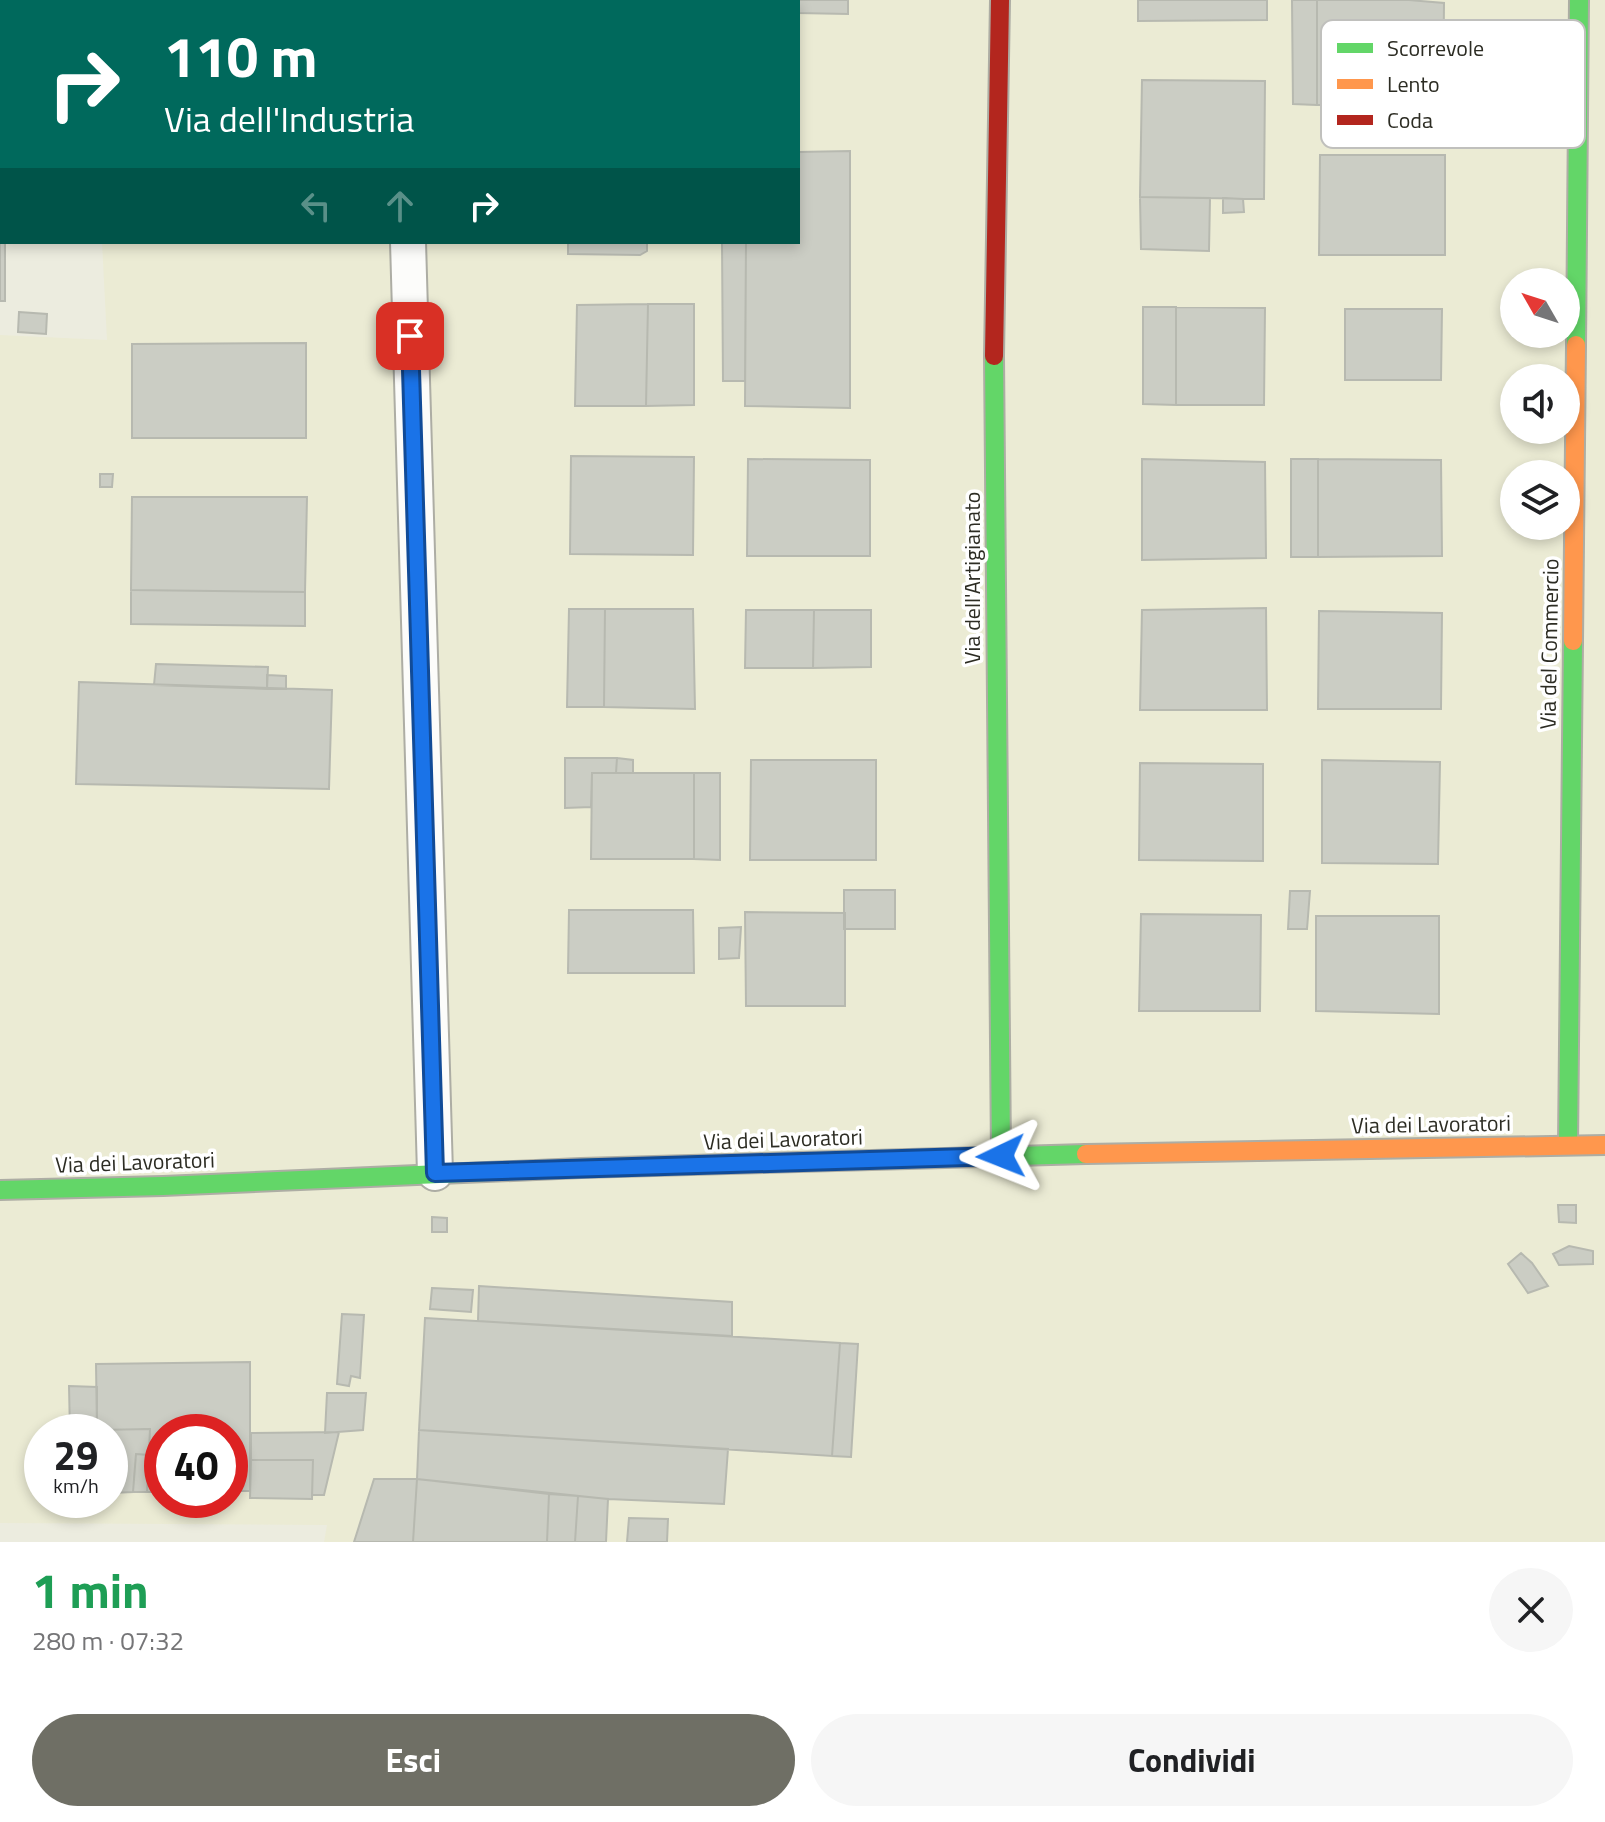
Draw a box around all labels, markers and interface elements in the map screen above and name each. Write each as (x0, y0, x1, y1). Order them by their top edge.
text: 110 m (164, 14, 317, 99)
legend (1321, 20, 1585, 148)
text: Scorrevole (1387, 31, 1484, 65)
icon: right (32, 32, 136, 136)
text: Lento (1387, 67, 1440, 101)
text: Via dell'Industria (164, 91, 414, 146)
text: Coda (1387, 103, 1433, 137)
icon: left (294, 184, 338, 228)
icon: ahead (378, 184, 422, 228)
icon: right (462, 184, 506, 228)
north arrow (1500, 268, 1580, 348)
map controls (1500, 268, 1580, 540)
pin (376, 302, 444, 370)
icon: arrive (388, 314, 432, 358)
button: sound (1500, 364, 1580, 444)
button: layers (1500, 460, 1580, 540)
street label: Via dell'Artigianato (955, 492, 989, 664)
street label: Via del Commercio (1531, 558, 1567, 730)
street label: Via dei Lavoratori (1351, 1106, 1511, 1142)
position arrow (959, 1114, 1043, 1198)
street label: Via dei Lavoratori (703, 1119, 863, 1159)
street label: Via dei Lavoratori (55, 1142, 215, 1182)
speed limit sign: 40 (144, 1414, 248, 1518)
text: 29 (54, 1425, 98, 1486)
text: km/h (53, 1470, 99, 1501)
text: 1 min (32, 1554, 149, 1627)
button: close (1489, 1568, 1573, 1652)
text: 280 m · 07:32 (32, 1621, 184, 1660)
button: Esci (32, 1714, 795, 1806)
button: Condividi (811, 1714, 1573, 1806)

